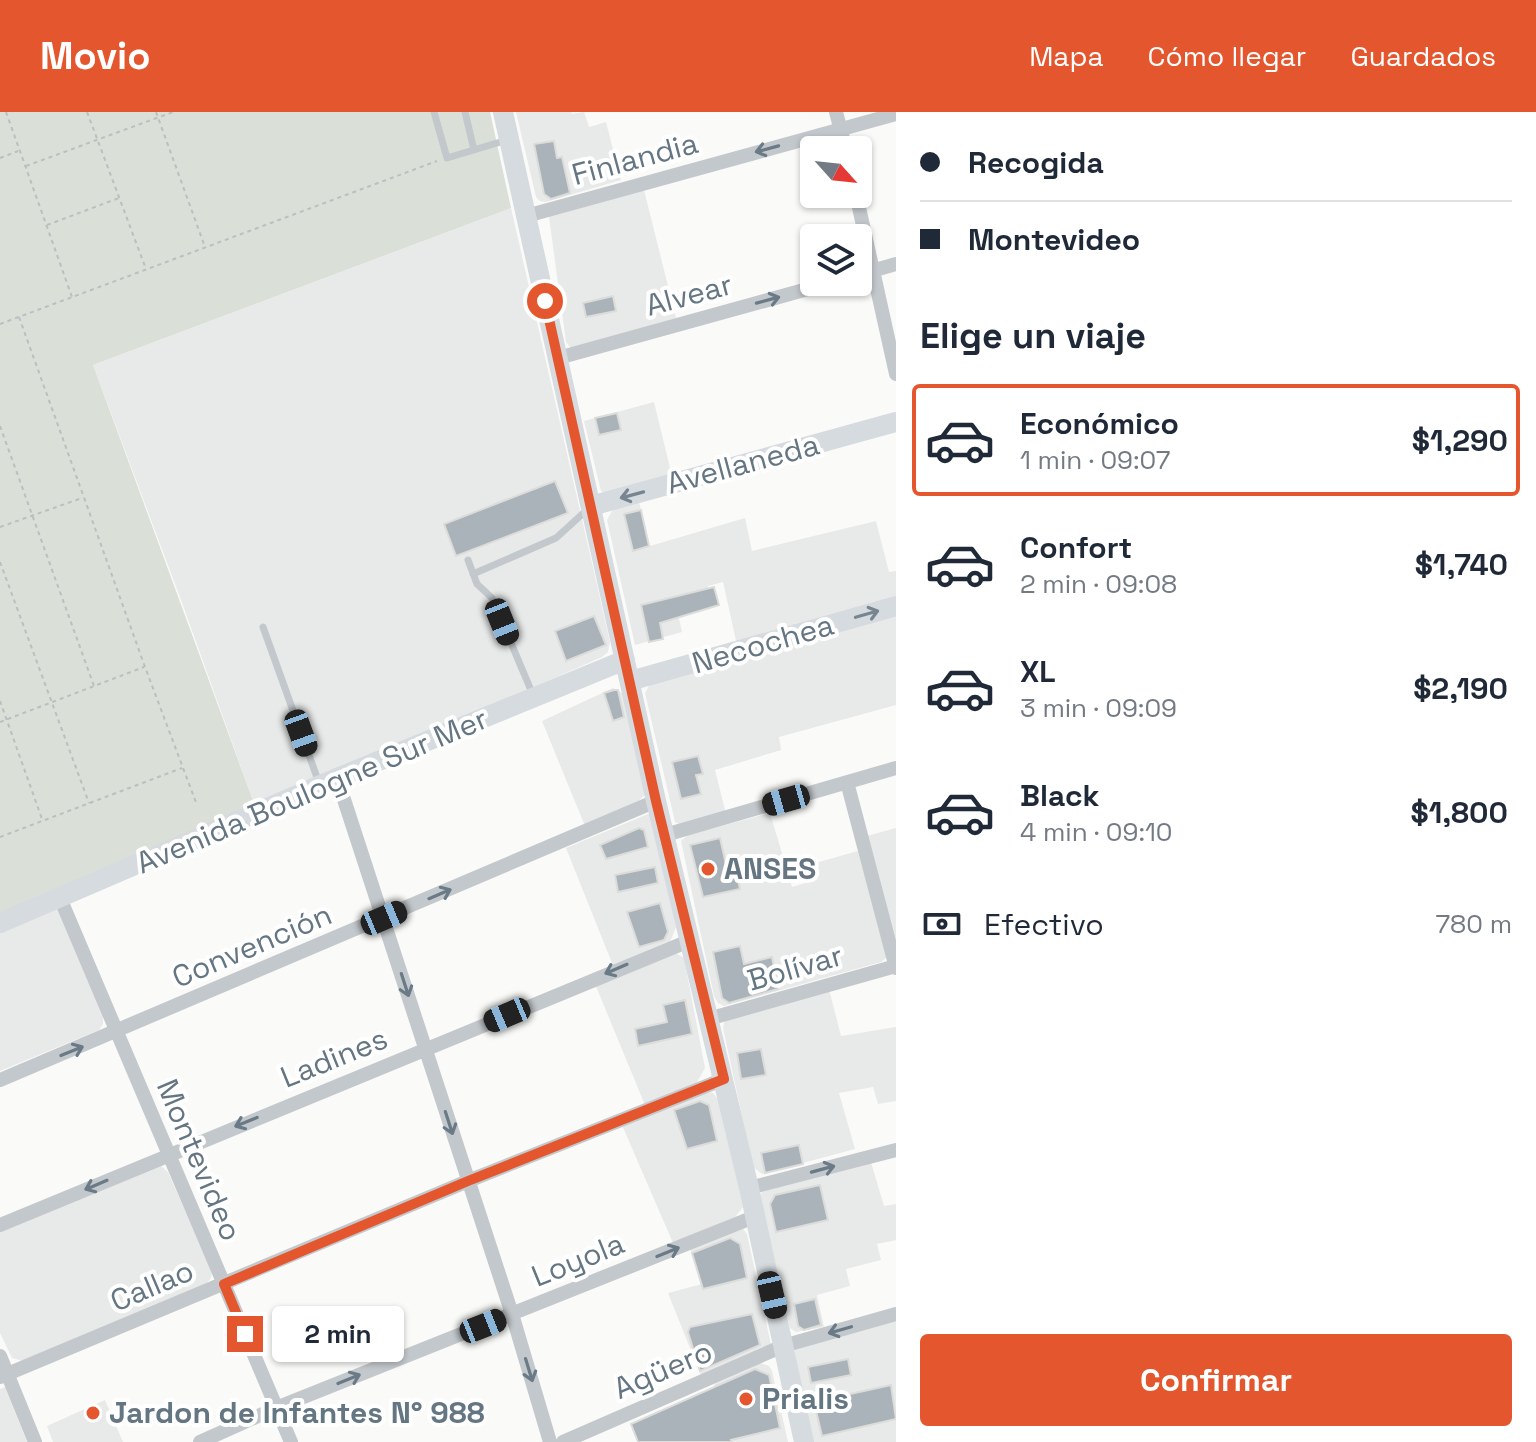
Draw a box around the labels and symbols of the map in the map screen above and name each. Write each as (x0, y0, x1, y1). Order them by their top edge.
street label: Finlandia (568, 123, 702, 194)
north arrow (800, 136, 872, 208)
one-way arrow (754, 143, 780, 158)
street label: Alvear (641, 264, 736, 325)
route start (527, 283, 563, 319)
one-way arrow (755, 292, 781, 307)
street label: Avellaneda (662, 424, 823, 503)
one-way arrow (619, 488, 645, 503)
car (482, 595, 522, 649)
street label: Necochea (688, 605, 838, 682)
one-way arrow (853, 606, 879, 621)
street label: Avenida Boulogne Sur Mer (130, 699, 493, 882)
car (282, 706, 320, 760)
car (760, 782, 812, 818)
place label: ANSES (724, 849, 816, 888)
marker: ANSES (699, 860, 717, 878)
one-way arrow (427, 885, 452, 900)
street label: Convención (166, 894, 338, 997)
car (357, 898, 411, 938)
street label: Bolívar (743, 935, 847, 1000)
one-way arrow (604, 963, 629, 978)
one-way arrow (398, 972, 413, 998)
car (480, 995, 534, 1035)
street label: Ladines (275, 1019, 393, 1097)
one-way arrow (59, 1042, 84, 1057)
street label: Montevideo (148, 1073, 251, 1247)
one-way arrow (443, 1110, 457, 1135)
one-way arrow (234, 1115, 259, 1130)
one-way arrow (809, 1160, 835, 1175)
one-way arrow (84, 1178, 109, 1193)
street label: Loyola (526, 1223, 630, 1296)
one-way arrow (655, 1243, 680, 1258)
street label: Callao (104, 1251, 199, 1320)
car (755, 1269, 789, 1321)
callout: 2 min (273, 1306, 405, 1362)
car (456, 1306, 510, 1346)
route end (227, 1316, 263, 1352)
one-way arrow (827, 1323, 853, 1338)
street label: Agüero (608, 1331, 718, 1408)
one-way arrow (522, 1357, 537, 1383)
one-way arrow (336, 1371, 361, 1385)
place label: Prialis (762, 1379, 849, 1418)
marker: Prialis (737, 1390, 755, 1408)
place label: Jardon de Infantes N° 988 (109, 1393, 485, 1432)
marker: Jardon de Infantes N° 988 (84, 1404, 102, 1422)

